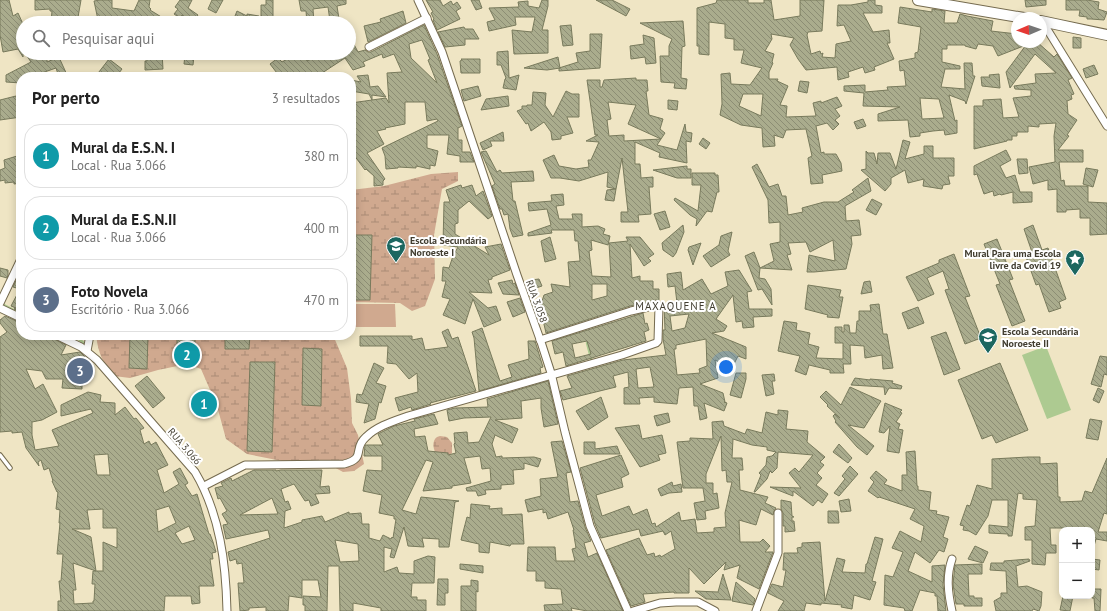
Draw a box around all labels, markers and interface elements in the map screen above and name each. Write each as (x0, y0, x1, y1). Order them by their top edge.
north arrow (1011, 12, 1047, 48)
search box (16, 16, 356, 60)
icon: search (30, 27, 52, 49)
text: Pesquisar aqui (62, 29, 154, 48)
text: Por perto (32, 87, 100, 109)
text: 3 resultados (272, 90, 340, 107)
text: Mural da E.S.N. I (71, 138, 175, 157)
text: 1 (42, 148, 50, 165)
text: 380 m (304, 148, 339, 165)
text: Local · Rua 3.066 (71, 157, 166, 174)
text: Mural da E.S.N.II (71, 210, 177, 229)
text: 2 (42, 220, 50, 237)
text: 400 m (304, 220, 339, 237)
text: Local · Rua 3.066 (71, 229, 166, 246)
place label: Escola Secundária Noroeste I (410, 234, 486, 259)
school or university icon: Escola Secundária Noroeste I (385, 235, 407, 263)
place label: Mural Para uma Escola livre da Covid 19 (965, 247, 1061, 272)
place icon: Mural Para uma Escola livre da Covid 19 (1064, 248, 1086, 276)
street label: RUA 3.058 (523, 278, 550, 324)
text: Foto Novela (71, 282, 148, 301)
text: 3 (42, 292, 50, 309)
text: 470 m (304, 292, 339, 309)
district label: MAXAQUENE A (635, 299, 717, 313)
text: Escritório · Rua 3.066 (71, 301, 189, 318)
place label: Escola Secundária Noroeste II (1002, 325, 1078, 350)
school or university icon: Escola Secundária Noroeste II (977, 326, 999, 354)
pin: 2 (174, 340, 200, 370)
pin: 3 (67, 356, 93, 386)
your location (716, 357, 736, 377)
pin: 1 (191, 389, 217, 419)
street label: RUA 3.066 (165, 425, 204, 467)
map controls (1059, 527, 1095, 599)
button: + (1059, 527, 1095, 563)
button: − (1059, 563, 1095, 599)

